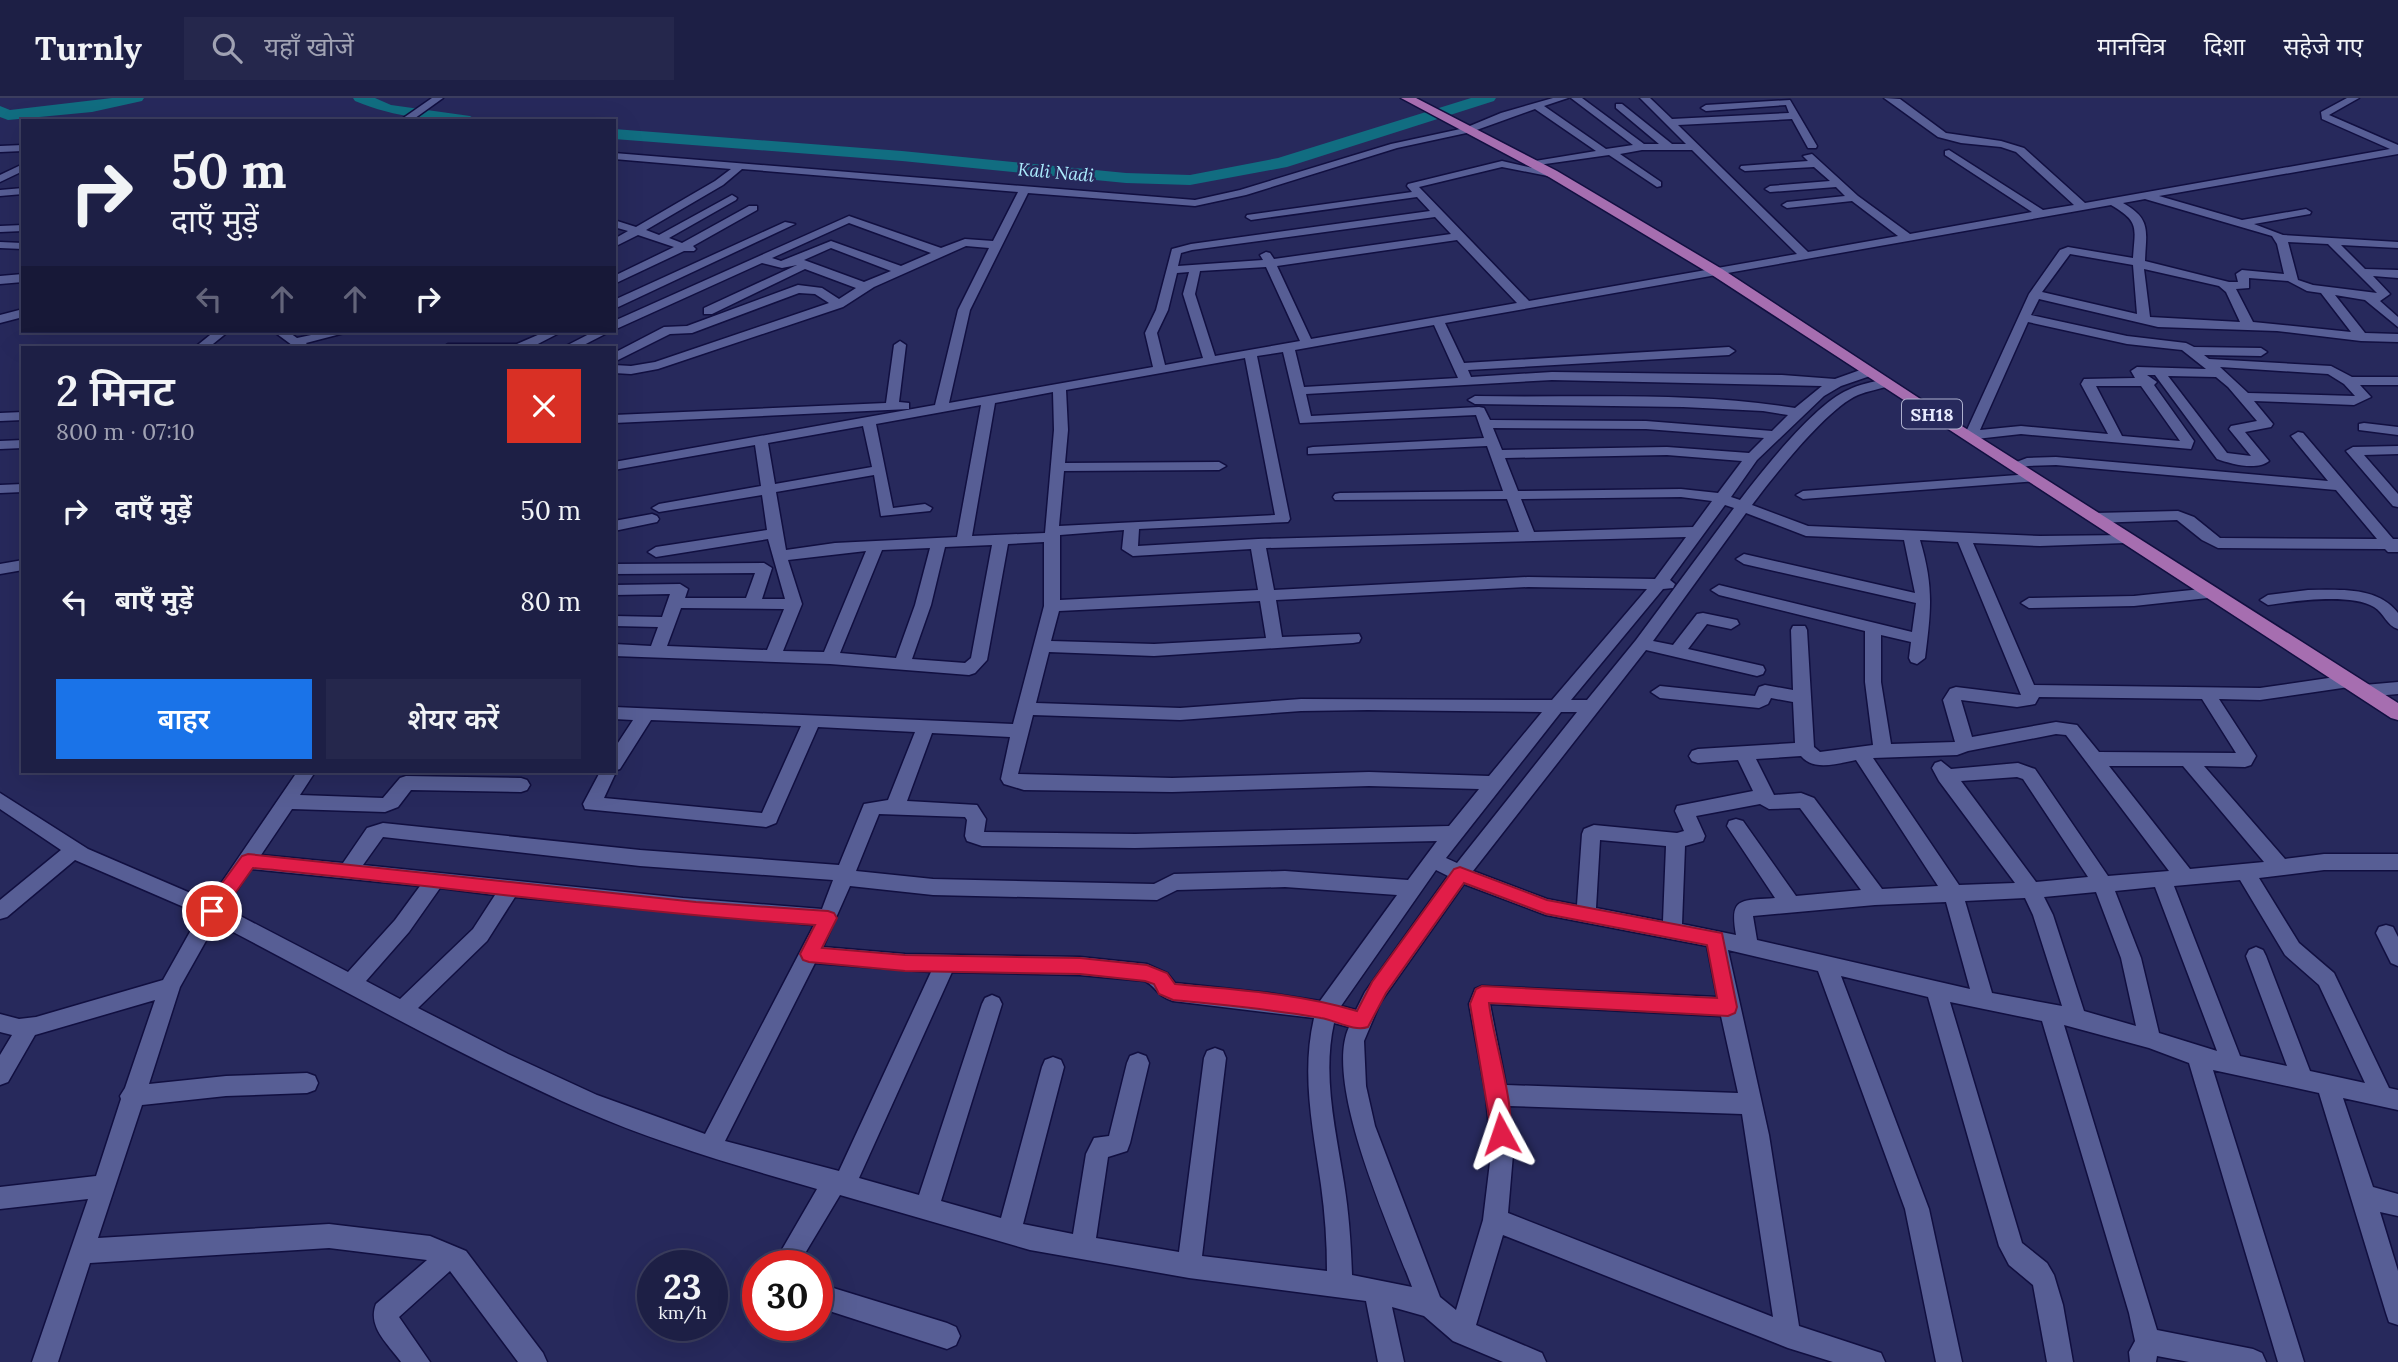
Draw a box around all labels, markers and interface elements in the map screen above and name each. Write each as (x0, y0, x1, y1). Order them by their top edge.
search box (184, 17, 674, 80)
text: Turnly (35, 27, 142, 69)
icon: search (208, 29, 246, 67)
text: यहाँ खोजें (264, 30, 354, 63)
text: मानचित्र (2097, 31, 2166, 62)
text: दिशा (2204, 31, 2245, 62)
text: सहेजे गए (2283, 31, 2363, 62)
text: 50 m (171, 139, 287, 201)
icon: right (56, 147, 147, 238)
water label: Kali Nadi (1017, 157, 1095, 187)
text: दाएँ मुड़ें (171, 200, 259, 241)
icon: left (190, 280, 228, 318)
icon: ahead (263, 280, 301, 318)
icon: ahead (336, 280, 374, 318)
icon: right (409, 280, 447, 318)
text: 2 मिनट (56, 364, 175, 418)
button: close (507, 369, 581, 443)
road number: SH18 (1902, 400, 1962, 428)
text: 800 m · 07:10 (56, 417, 195, 446)
icon: right (56, 492, 94, 530)
text: दाएँ मुड़ें (115, 492, 192, 525)
text: 50 m (521, 494, 581, 527)
icon: left (56, 583, 94, 621)
text: बाएँ मुड़ें (115, 583, 193, 616)
text: 80 m (520, 585, 581, 618)
button: बाहर (56, 679, 312, 759)
button: शेयर करें (326, 679, 581, 759)
pin (182, 881, 242, 941)
icon: arrive (193, 892, 231, 930)
position arrow (1464, 1097, 1538, 1171)
speed limit sign: 30 (742, 1250, 833, 1341)
text: 23 (663, 1264, 702, 1309)
text: km/h (658, 1301, 707, 1324)

